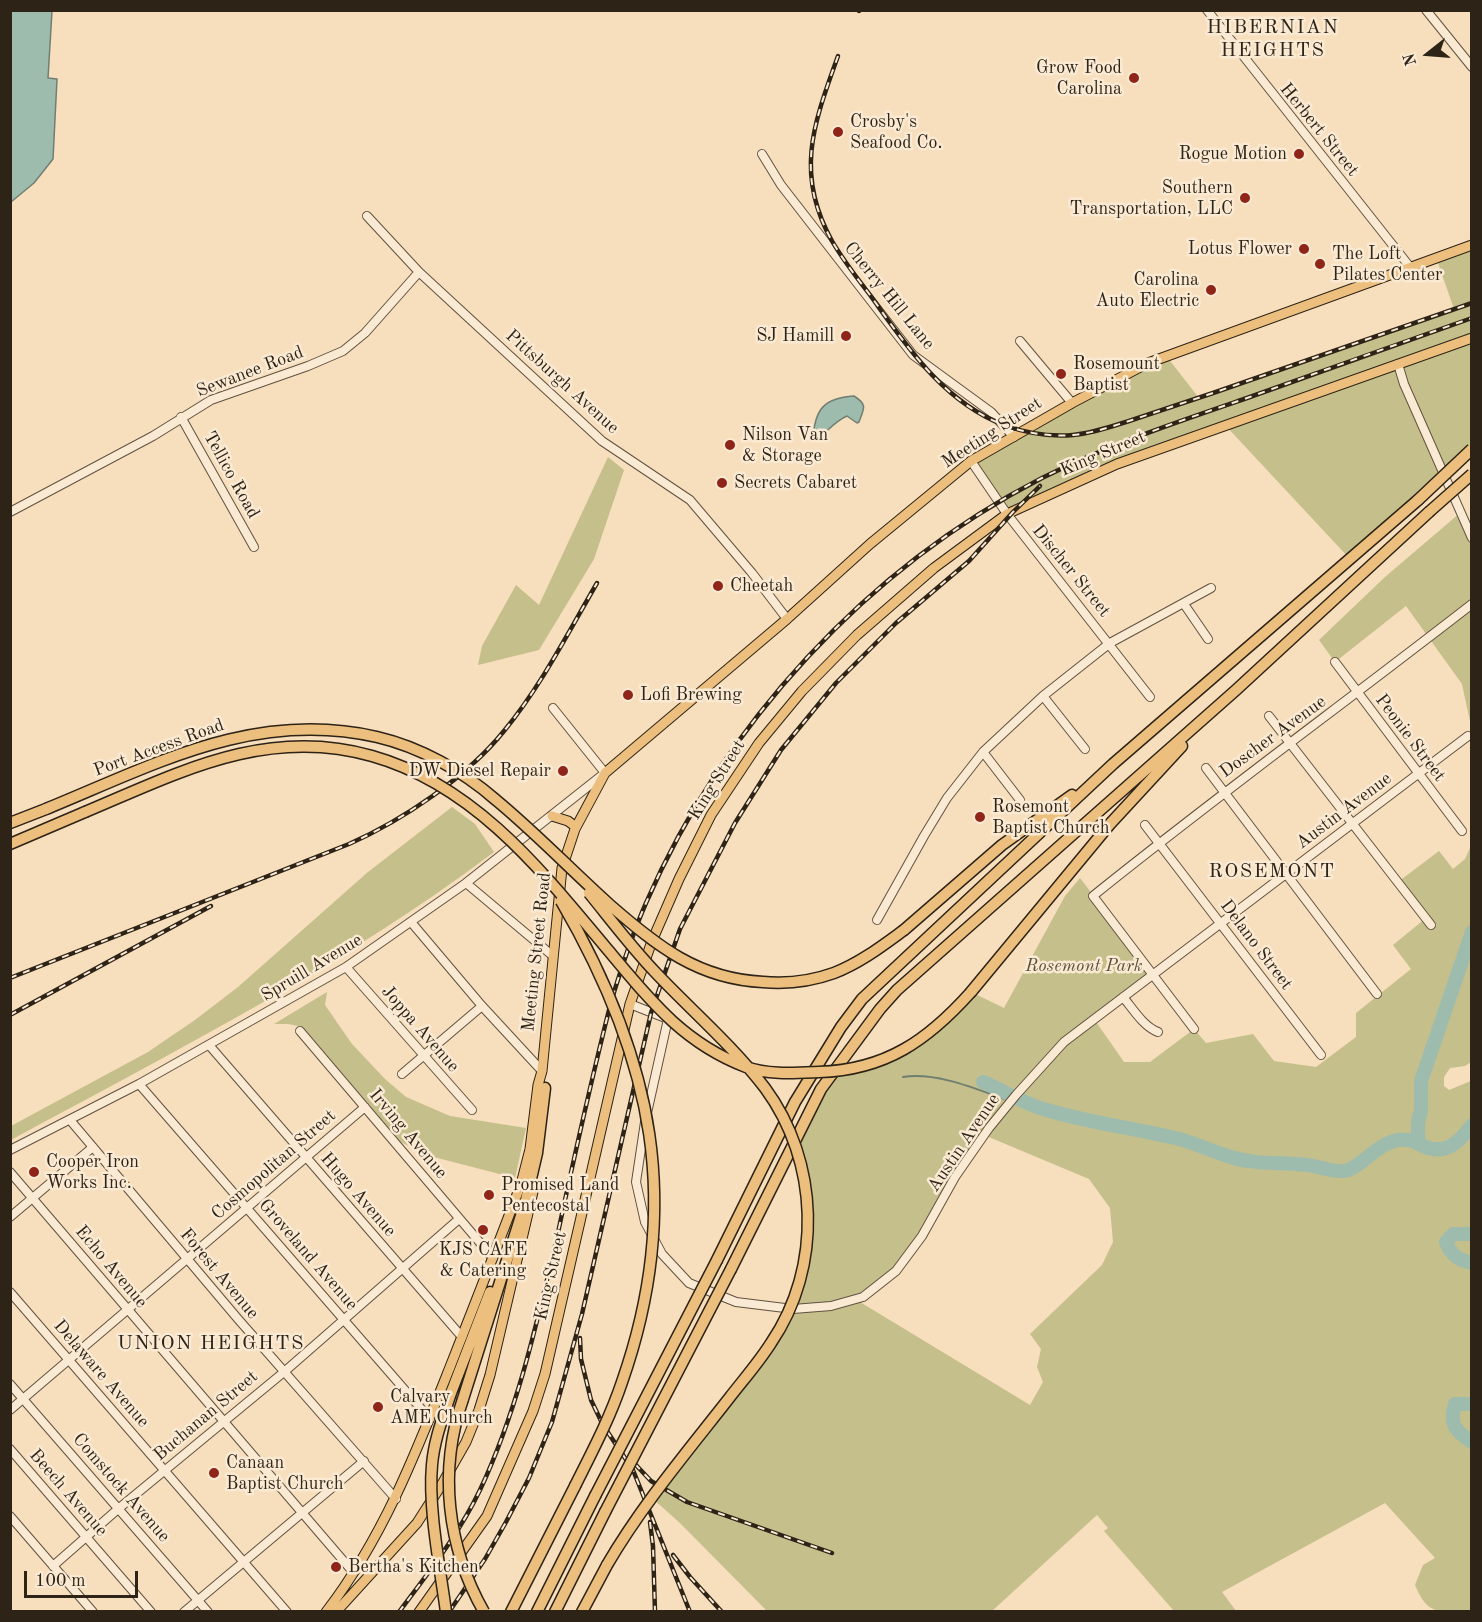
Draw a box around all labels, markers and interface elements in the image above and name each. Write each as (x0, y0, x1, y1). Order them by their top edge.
district label: HIBERNIAN HEIGHTS (1206, 16, 1340, 63)
north arrow (1398, 24, 1458, 84)
text: N (1401, 51, 1420, 67)
place label: Grow Food Carolina (1036, 57, 1122, 100)
marker: Grow Food Carolina (1127, 71, 1141, 85)
street label: Herbert Street (1275, 79, 1363, 181)
place label: Crosby's Seafood Co. (850, 111, 943, 154)
marker: Crosby's Seafood Co. (831, 125, 845, 139)
place label: Rogue Motion (1179, 143, 1287, 165)
marker: Rogue Motion (1292, 147, 1306, 161)
place label: Southern Transportation, LLC (1069, 177, 1233, 219)
marker: Southern Transportation, LLC (1238, 191, 1252, 205)
street label: Cherry Hill Lane (839, 238, 939, 354)
place label: Lotus Flower (1188, 238, 1292, 260)
marker: Lotus Flower (1297, 242, 1311, 256)
place label: The Loft Pilates Center (1332, 243, 1442, 286)
marker: The Loft Pilates Center (1313, 257, 1327, 271)
place label: Carolina Auto Electric (1096, 269, 1199, 312)
marker: Carolina Auto Electric (1204, 283, 1218, 297)
street label: Pittsburgh Avenue (501, 325, 623, 439)
place label: SJ Hamill (756, 325, 834, 347)
marker: SJ Hamill (839, 329, 853, 343)
street label: Sewanee Road (193, 342, 307, 402)
place label: Rosemount Baptist (1073, 353, 1160, 395)
marker: Rosemount Baptist (1054, 367, 1068, 381)
street label: Meeting Street (938, 393, 1046, 473)
place label: Nilson Van & Storage (742, 424, 828, 466)
street label: King Street (1057, 426, 1149, 482)
street label: Tellico Road (198, 428, 264, 522)
marker: Nilson Van & Storage (723, 438, 737, 452)
place label: Secrets Cabaret (734, 472, 857, 494)
marker: Secrets Cabaret (715, 476, 729, 490)
street label: Discher Street (1027, 520, 1115, 622)
place label: Cheetah (730, 575, 793, 597)
marker: Cheetah (711, 579, 725, 593)
place label: Lofi Brewing (640, 684, 742, 706)
marker: Lofi Brewing (621, 688, 635, 702)
street label: Peonie Street (1370, 690, 1450, 786)
street label: Doscher Avenue (1216, 691, 1330, 783)
street label: Port Access Road (91, 714, 227, 782)
street label: King Street (684, 736, 750, 824)
place label: DW Diesel Repair (409, 760, 551, 782)
marker: DW Diesel Repair (556, 764, 570, 778)
street label: Austin Avenue (1292, 768, 1396, 854)
place label: Rosemont Baptist Church (992, 796, 1109, 838)
marker: Rosemont Baptist Church (973, 810, 987, 824)
district label: ROSEMONT (1209, 860, 1335, 884)
street label: Meeting Street Road (518, 871, 556, 1033)
street label: Delano Street (1215, 896, 1297, 994)
street label: Spruill Avenue (257, 929, 367, 1007)
park label: Rosemont Park (1025, 955, 1143, 977)
street label: Joppa Avenue (376, 981, 464, 1077)
street label: Irving Avenue (364, 1085, 452, 1183)
street label: Austin Avenue (923, 1090, 1005, 1196)
street label: Cosmopolitan Street (207, 1105, 341, 1225)
street label: Hugo Avenue (316, 1148, 400, 1242)
place label: Cooper Iron Works Inc. (46, 1151, 139, 1194)
marker: Cooper Iron Works Inc. (27, 1165, 41, 1179)
place label: Promised Land Pentecostal (501, 1174, 619, 1216)
marker: Promised Land Pentecostal (482, 1188, 496, 1202)
street label: Groveland Avenue (254, 1195, 362, 1315)
street label: Echo Avenue (70, 1221, 152, 1313)
marker: KJS CAFE & Catering (476, 1223, 490, 1237)
street label: Forest Avenue (175, 1224, 263, 1324)
street label: King Street (530, 1229, 572, 1323)
place label: KJS CAFE & Catering (439, 1239, 527, 1282)
street label: Delaware Avenue (48, 1316, 154, 1432)
district label: UNION HEIGHTS (117, 1332, 305, 1356)
street label: Buchanan Street (149, 1366, 263, 1466)
place label: Calvary AME Church (390, 1386, 493, 1428)
marker: Calvary AME Church (371, 1400, 385, 1414)
street label: Comstock Avenue (68, 1429, 174, 1547)
street label: Beech Avenue (24, 1445, 112, 1541)
place label: Canaan Baptist Church (226, 1452, 343, 1494)
marker: Canaan Baptist Church (207, 1466, 221, 1480)
place label: Bertha's Kitchen (348, 1556, 479, 1578)
scale bar (27, 1559, 141, 1597)
marker: Bertha's Kitchen (329, 1560, 343, 1574)
text: 100 m (35, 1572, 86, 1590)

